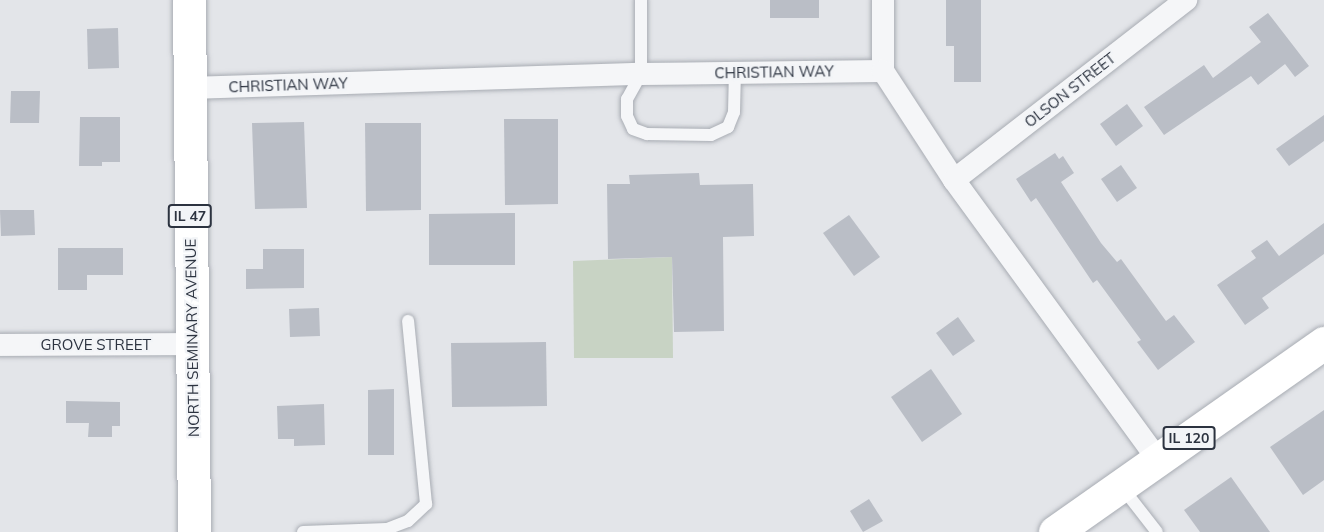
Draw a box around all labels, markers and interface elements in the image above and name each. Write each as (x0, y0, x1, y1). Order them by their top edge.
street label: OLSON STREET (1021, 49, 1119, 131)
street label: CHRISTIAN WAY (714, 62, 834, 82)
street label: CHRISTIAN WAY (228, 74, 348, 96)
road number: IL 47 (168, 205, 213, 227)
street label: NORTH SEMINARY AVENUE (181, 239, 203, 437)
street label: GROVE STREET (41, 336, 151, 354)
road number: IL 120 (1162, 427, 1216, 449)

